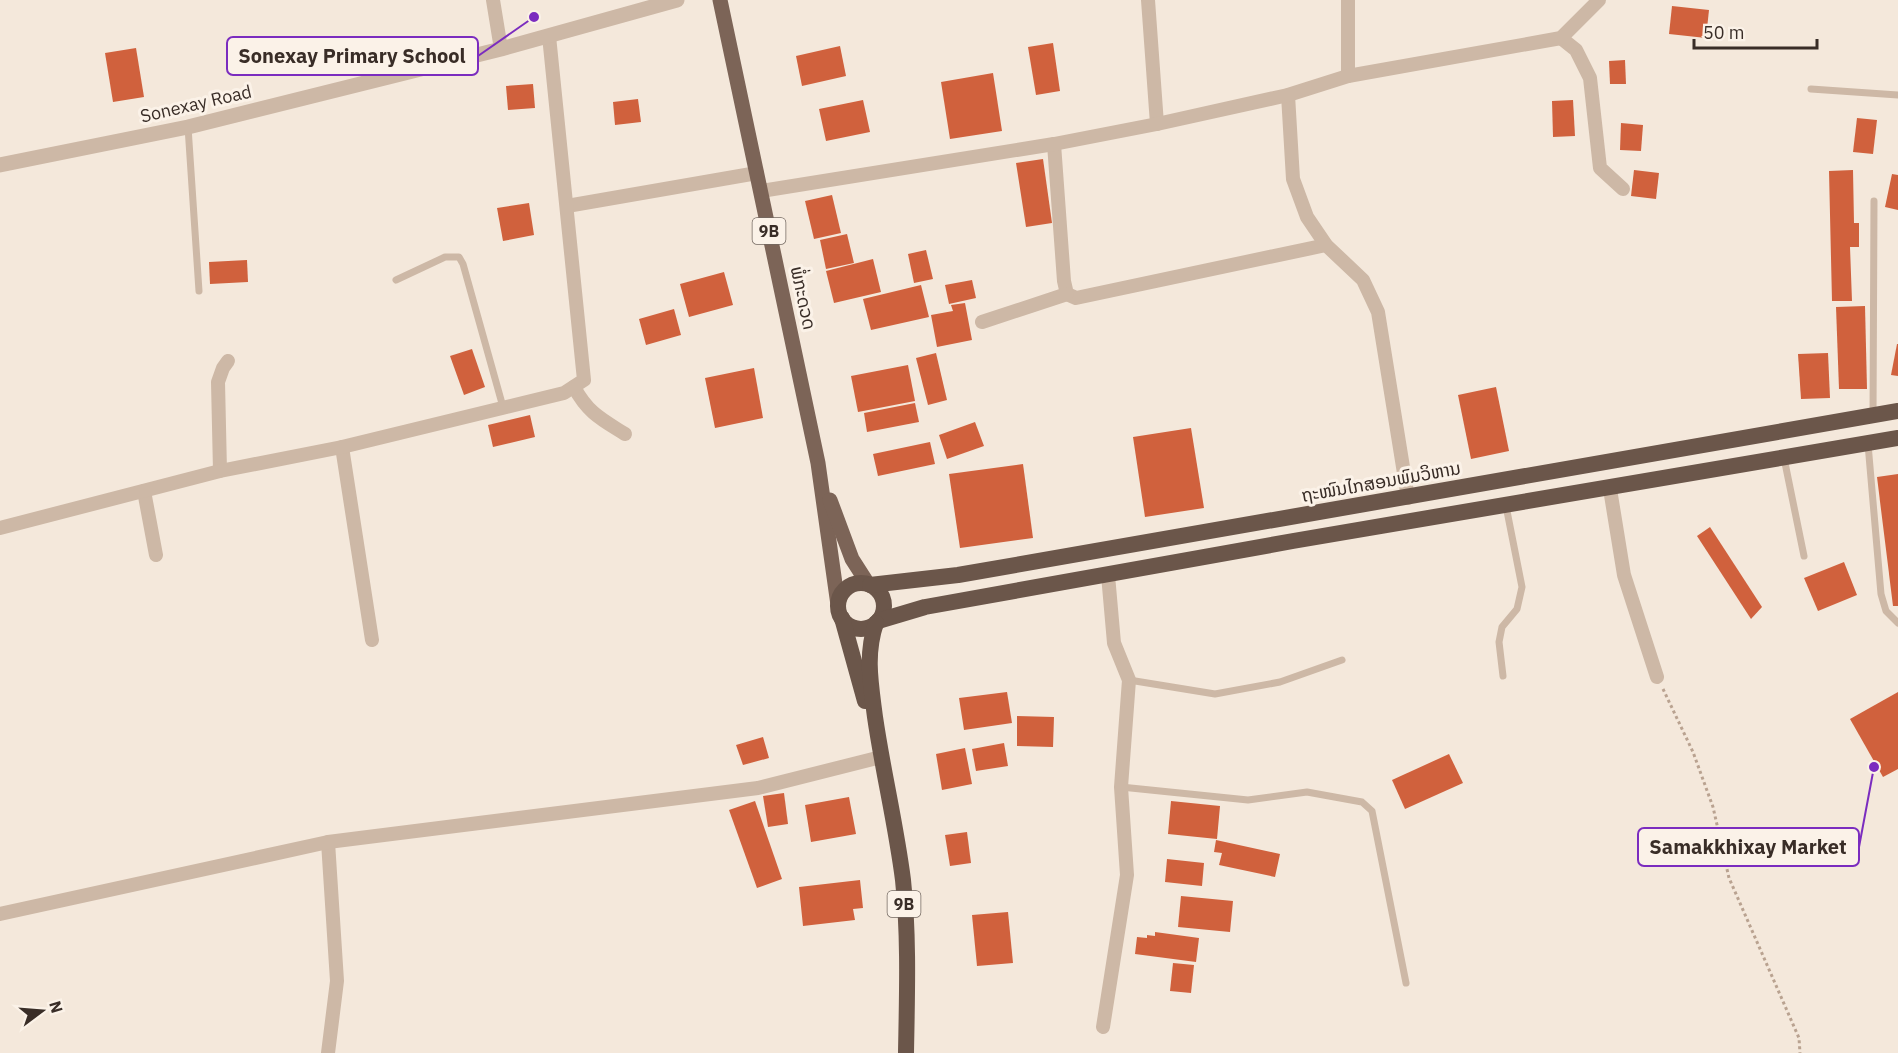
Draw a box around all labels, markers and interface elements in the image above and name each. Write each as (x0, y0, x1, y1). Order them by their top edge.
scale bar (1694, 12, 1817, 50)
text: 50 m (1703, 21, 1745, 44)
callout: Sonexay Primary School (227, 37, 478, 75)
text: Sonexay Primary School (238, 42, 466, 69)
street label: Sonexay Road (138, 80, 254, 128)
road number: 9B (752, 218, 786, 244)
street label: ພໍ່ກະດວດ (786, 264, 822, 332)
street label: ຖະໜົນໄກສອນພົມວິຫານ (1299, 456, 1462, 507)
callout: Samakkhixay Market (1638, 828, 1859, 866)
text: Samakkhixay Market (1649, 833, 1847, 860)
road number: 9B (888, 891, 920, 917)
north arrow (12, 981, 72, 1041)
text: N (45, 999, 68, 1015)

